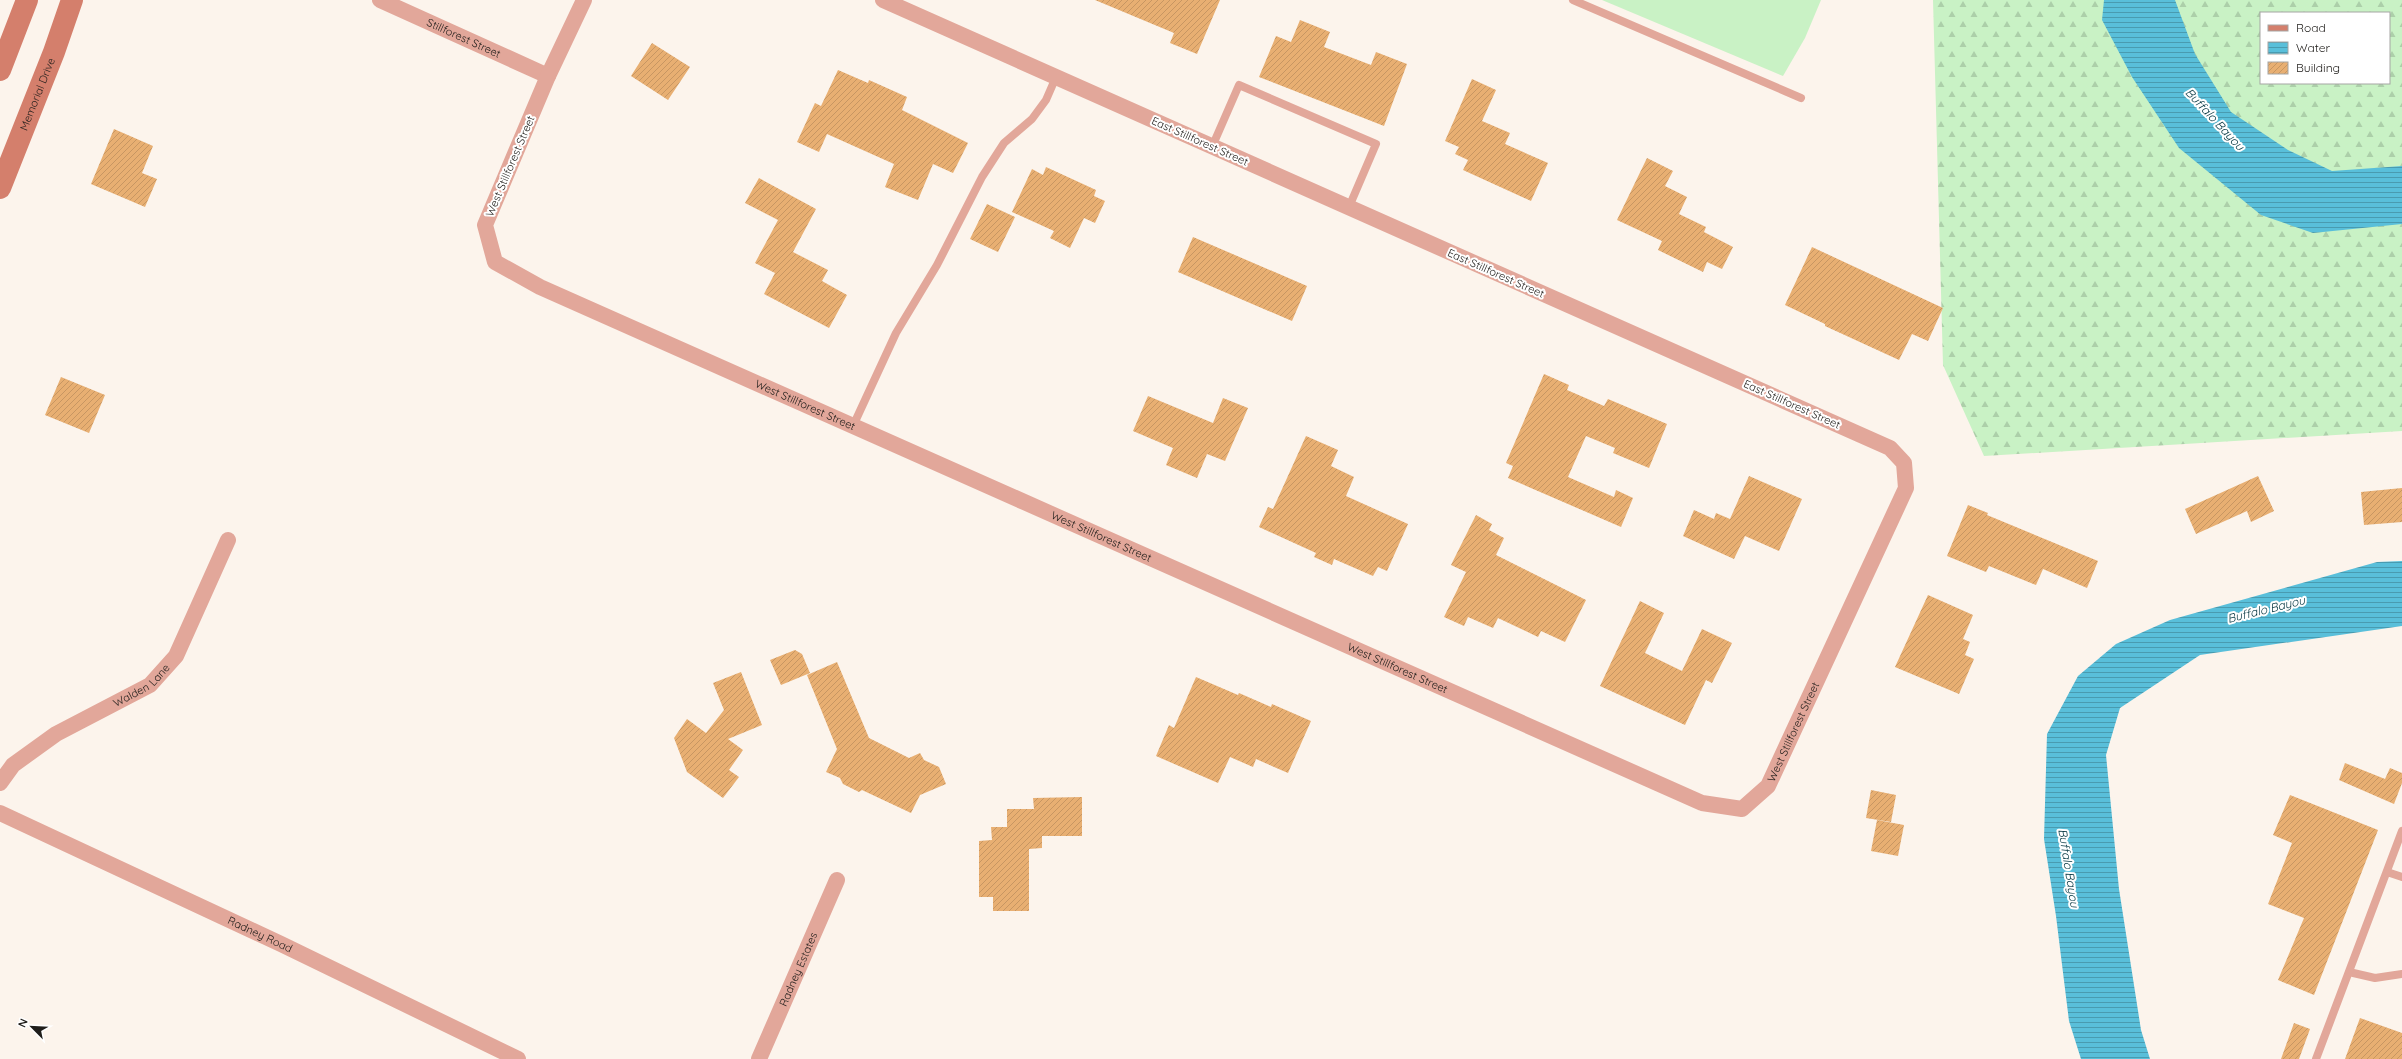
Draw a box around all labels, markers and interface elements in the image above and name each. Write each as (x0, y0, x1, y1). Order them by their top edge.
legend (2260, 12, 2390, 84)
street label: Stillforest Street (425, 15, 503, 61)
text: Road (2296, 20, 2326, 35)
text: Water (2296, 40, 2331, 55)
street label: Memorial Drive (16, 56, 58, 133)
text: Building (2296, 60, 2340, 75)
water label: Buffalo Bayou (2182, 85, 2248, 154)
street label: West Stillforest Street (482, 113, 538, 219)
street label: East Stillforest Street (1149, 113, 1251, 169)
street label: East Stillforest Street (1445, 245, 1547, 301)
street label: West Stillforest Street (753, 376, 858, 433)
street label: East Stillforest Street (1741, 376, 1843, 432)
street label: West Stillforest Street (1049, 508, 1154, 565)
water label: Buffalo Bayou (2226, 592, 2308, 626)
street label: West Stillforest Street (1345, 639, 1450, 696)
street label: Walden Lane (111, 661, 173, 710)
street label: West Stillforest Street (1764, 679, 1822, 784)
water label: Buffalo Bayou (2055, 827, 2083, 910)
street label: Radney Road (225, 913, 295, 955)
street label: Radney Estates (776, 930, 820, 1008)
north arrow (12, 1007, 52, 1047)
text: N (15, 1016, 31, 1029)

